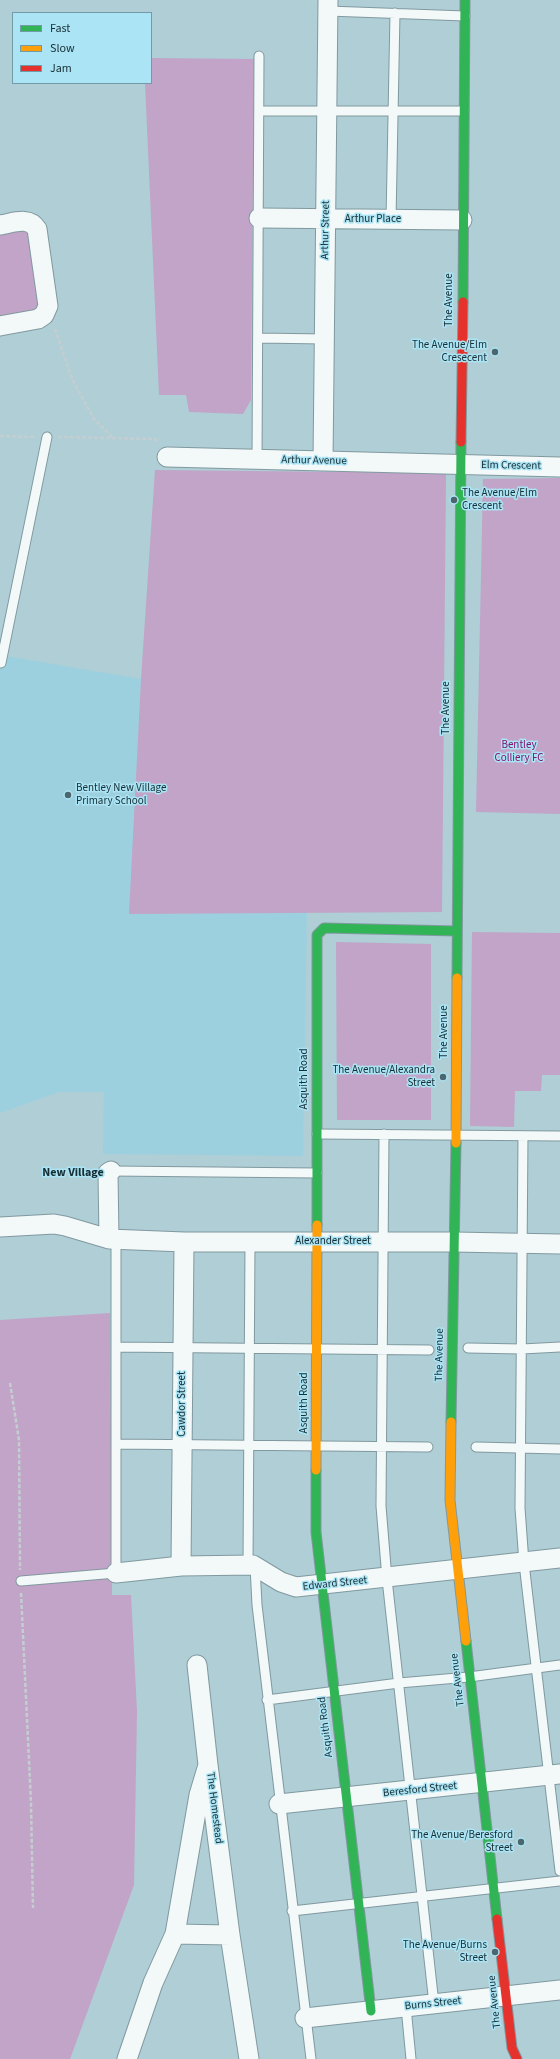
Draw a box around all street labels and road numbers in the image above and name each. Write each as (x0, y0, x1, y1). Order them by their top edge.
street label: Arthur Street (319, 200, 333, 260)
street label: Arthur Place (345, 213, 401, 227)
street label: The Avenue (443, 273, 457, 327)
street label: Arthur Avenue (281, 454, 347, 468)
street label: Elm Crescent (481, 459, 541, 473)
street label: The Avenue (440, 681, 454, 735)
street label: The Avenue (438, 1005, 452, 1059)
street label: Asquith Road (298, 1048, 312, 1110)
street label: Alexander Street (295, 1235, 371, 1249)
street label: The Avenue (433, 1328, 447, 1382)
street label: Cawdor Street (176, 1371, 190, 1437)
street label: Asquith Road (298, 1372, 312, 1434)
street label: Edward Street (302, 1574, 368, 1594)
street label: The Avenue (448, 1653, 468, 1707)
street label: Asquith Road (316, 1696, 336, 1758)
street label: The Homestead (203, 1771, 225, 1845)
street label: Beresford Street (382, 1780, 458, 1800)
street label: The Avenue (486, 1975, 504, 2029)
street label: Burns Street (404, 1994, 462, 2014)

